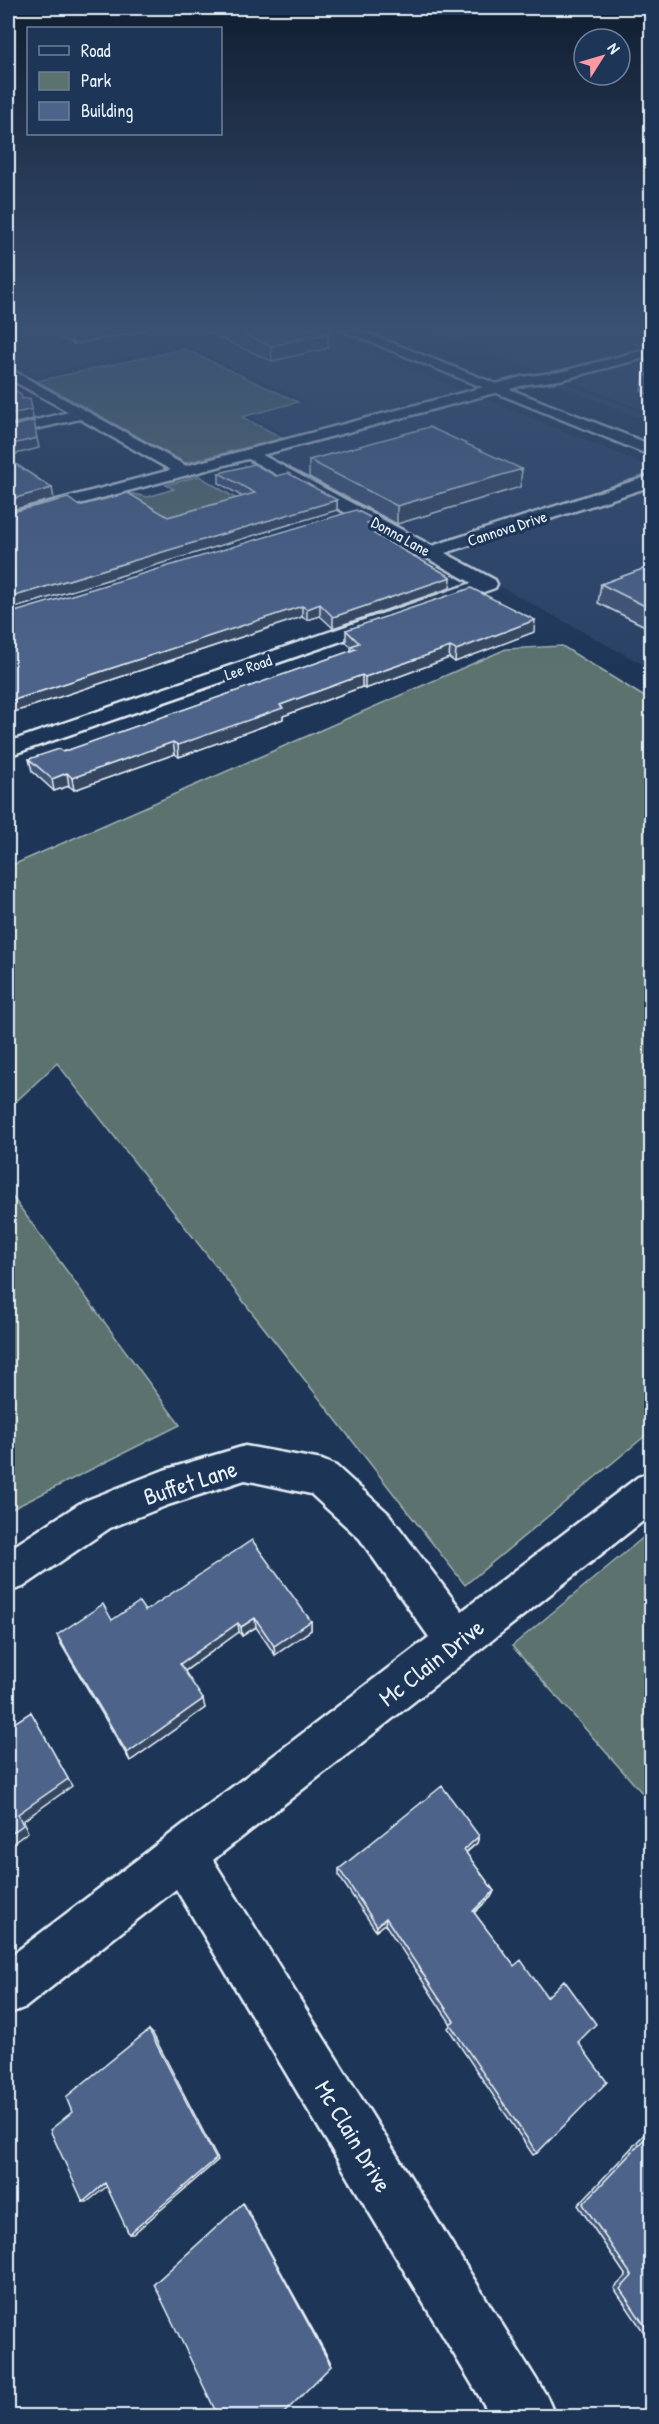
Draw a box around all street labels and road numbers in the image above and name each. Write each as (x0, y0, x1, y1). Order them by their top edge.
street label: Cannova Drive (464, 505, 550, 551)
street label: Donna Lane (368, 511, 435, 562)
street label: Lee Road (221, 649, 275, 685)
street label: Buffet Lane (139, 1452, 241, 1512)
street label: Mc Clain Drive (372, 1611, 490, 1713)
street label: Mc Clain Drive (308, 2074, 400, 2198)

